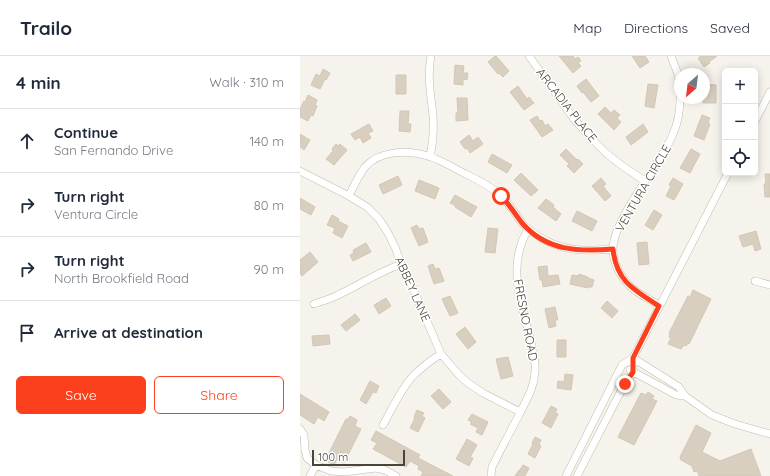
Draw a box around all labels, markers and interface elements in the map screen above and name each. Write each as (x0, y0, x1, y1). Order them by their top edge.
text: Trailo (20, 16, 72, 40)
text: Map (573, 19, 602, 37)
text: Directions (624, 19, 688, 37)
text: Saved (710, 19, 750, 37)
street label: ARCADIA PLACE (533, 65, 601, 145)
north arrow (674, 68, 710, 104)
map controls (722, 68, 758, 176)
button: + (722, 68, 758, 104)
text: 4 min (16, 72, 61, 93)
text: Walk · 310 m (209, 74, 284, 90)
button: − (722, 104, 758, 140)
text: Continue (54, 123, 118, 142)
icon: ahead (16, 130, 38, 152)
text: 140 m (249, 133, 284, 149)
button: locate (722, 140, 758, 176)
text: San Fernando Drive (54, 142, 173, 158)
street label: VENTURA CIRCLE (612, 142, 674, 234)
text: Turn right (54, 187, 125, 206)
route start (492, 187, 510, 205)
icon: right (16, 194, 38, 216)
text: 80 m (254, 197, 284, 213)
text: Ventura Circle (54, 206, 138, 222)
text: Turn right (54, 251, 125, 270)
street label: ABBEY LANE (392, 254, 434, 324)
icon: right (16, 258, 38, 280)
text: 90 m (254, 261, 284, 277)
text: North Brookfield Road (54, 270, 189, 286)
street label: FRESNO ROAD (511, 278, 541, 363)
icon: arrive (16, 322, 38, 344)
text: Arrive at destination (54, 323, 203, 342)
route end (616, 375, 634, 393)
button: Save (16, 376, 146, 414)
button: Share (154, 376, 284, 414)
scale bar (312, 448, 405, 467)
text: 100 m (318, 450, 348, 464)

